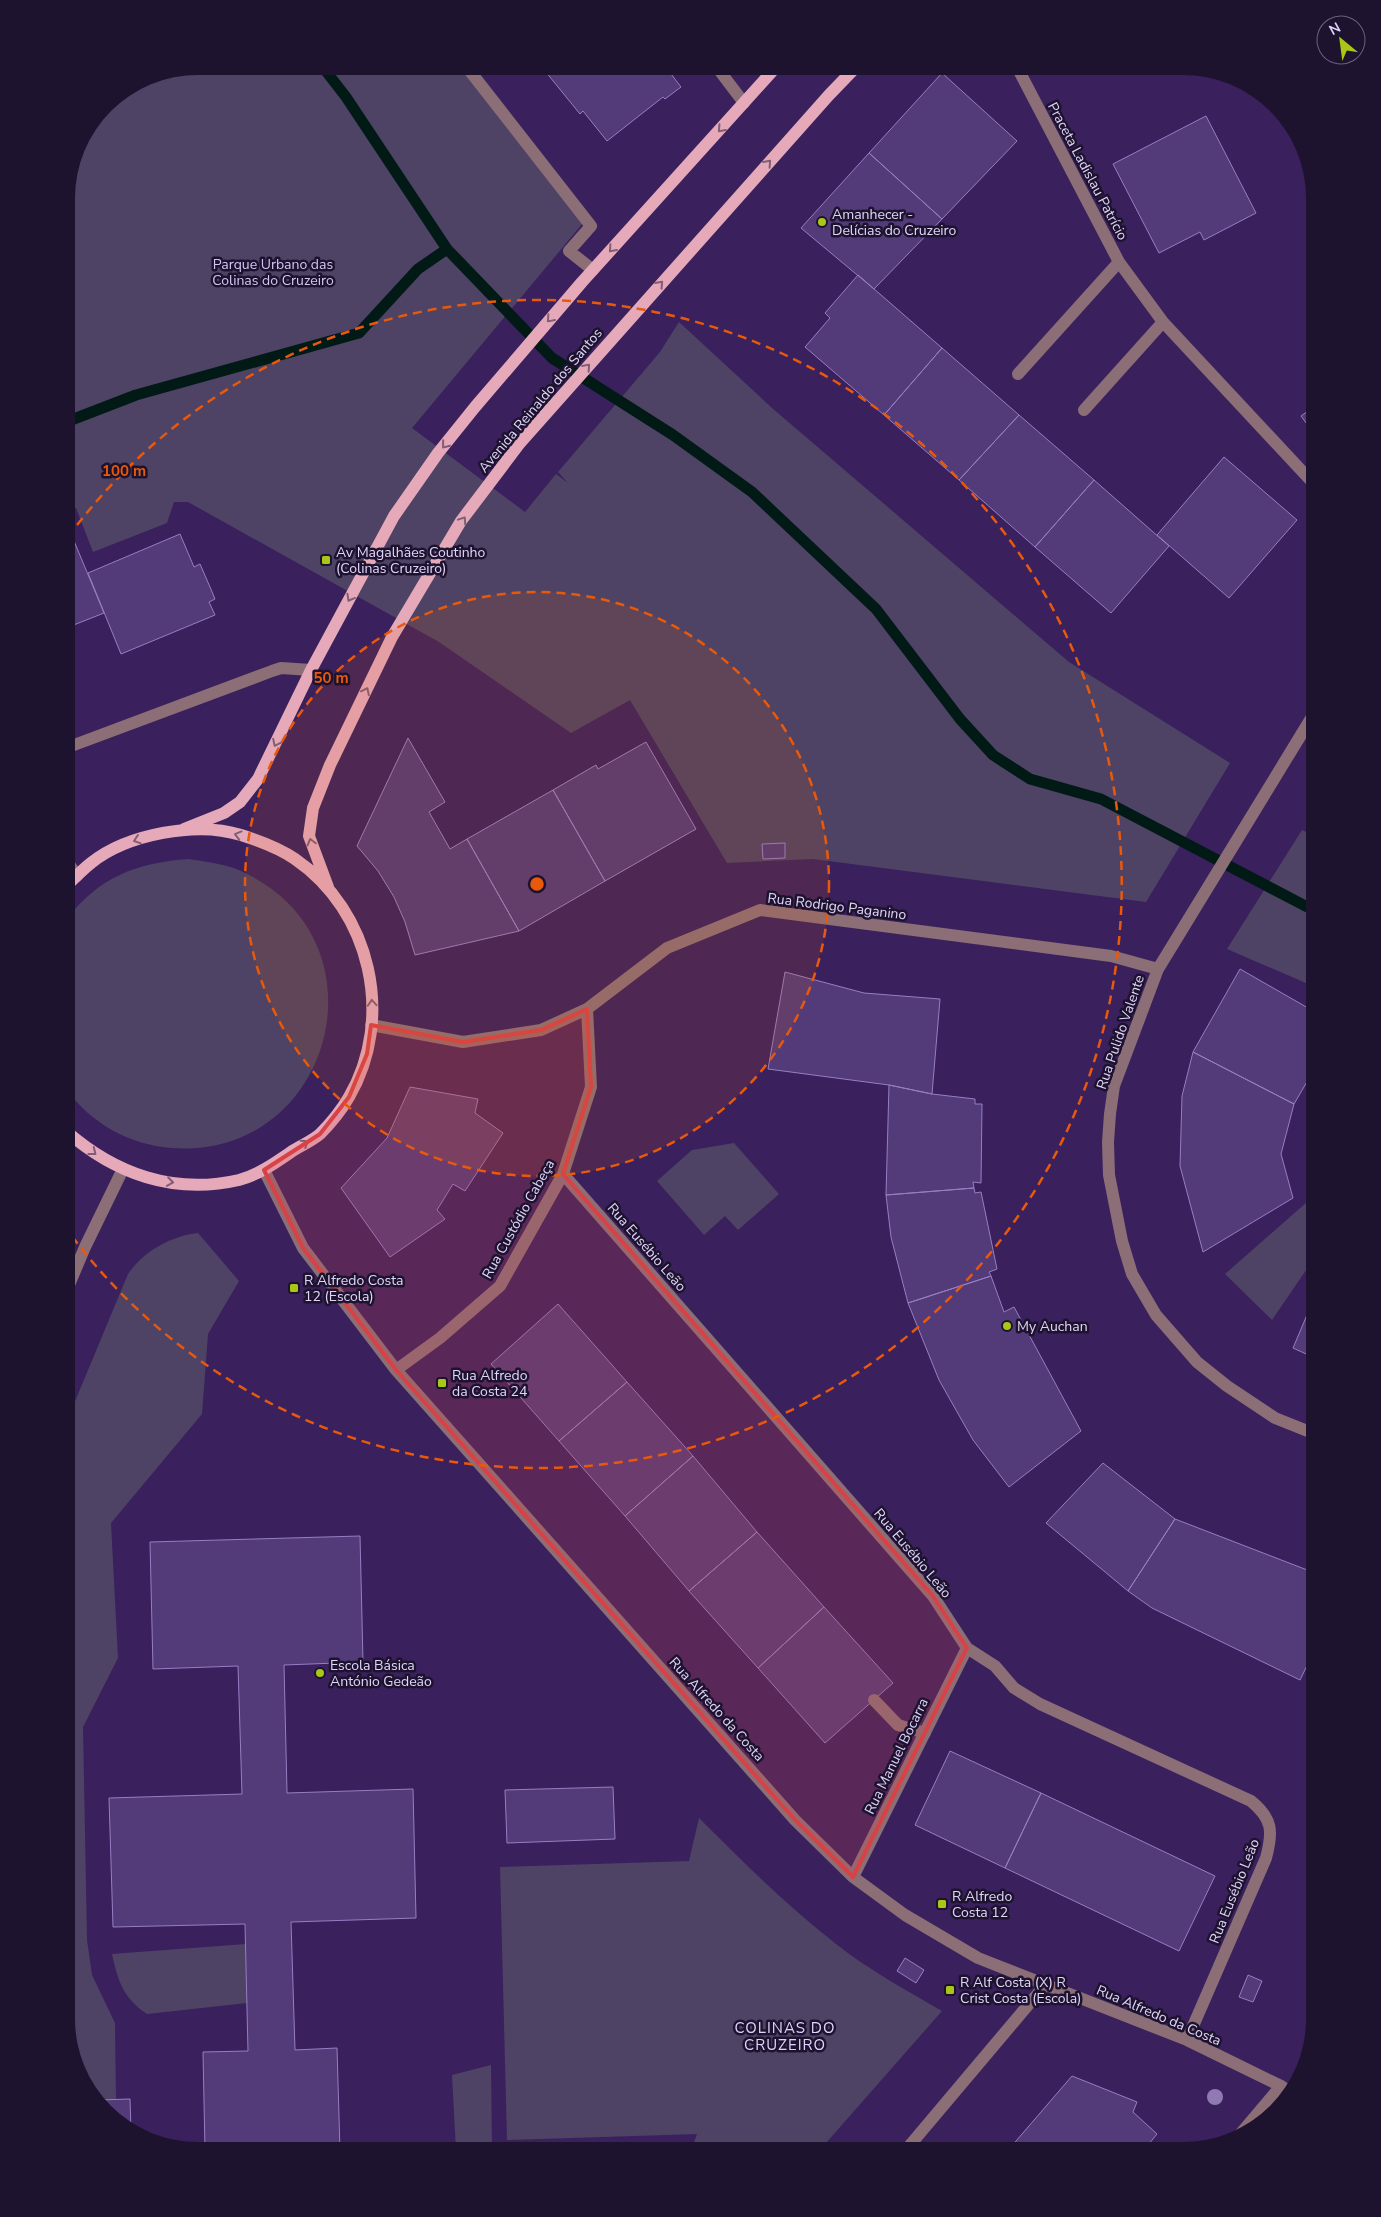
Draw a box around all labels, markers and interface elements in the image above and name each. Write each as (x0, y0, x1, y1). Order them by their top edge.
north arrow (1316, 15, 1366, 65)
text: N (1326, 18, 1344, 40)
street label: Praceta Ladislau Patrício (1043, 99, 1132, 244)
one-way arrow (718, 123, 727, 132)
one-way arrow (762, 160, 770, 169)
place label: Amanhecer - Delícias do Cruzeiro (832, 205, 957, 240)
marker: Amanhecer - Delícias do Cruzeiro (816, 216, 828, 228)
one-way arrow (609, 244, 618, 253)
park label: Parque Urbano das Colinas do Cruzeiro (212, 255, 334, 290)
one-way arrow (654, 281, 663, 290)
one-way arrow (547, 314, 556, 323)
street label: Avenida Reinaldo dos Santos (474, 324, 607, 477)
one-way arrow (581, 364, 590, 373)
one-way arrow (442, 439, 450, 448)
text: 100 m (102, 461, 146, 481)
one-way arrow (457, 516, 466, 525)
place label: Av Magalhães Coutinho (Colinas Cruzeiro) (336, 543, 486, 578)
marker: Av Magalhães Coutinho (Colinas Cruzeiro) (320, 554, 332, 566)
one-way arrow (346, 593, 356, 602)
text: 50 m (313, 668, 349, 688)
one-way arrow (360, 688, 370, 697)
one-way arrow (272, 737, 282, 746)
one-way arrow (234, 830, 243, 841)
one-way arrow (133, 834, 142, 844)
one-way arrow (307, 838, 317, 846)
centre of rings (528, 875, 546, 893)
street label: Rua Rodrigo Paganino (766, 889, 908, 924)
street label: Rua Pulido Valente (1092, 972, 1149, 1092)
one-way arrow (367, 999, 378, 1007)
one-way arrow (299, 1140, 308, 1150)
one-way arrow (88, 1147, 97, 1156)
street label: Rua Custódio Cabeça (478, 1156, 559, 1282)
one-way arrow (166, 1176, 174, 1187)
street label: Rua Eusébio Leão (603, 1199, 690, 1296)
place label: R Alfredo Costa 12 (Escola) (304, 1271, 404, 1306)
marker: R Alfredo Costa 12 (Escola) (288, 1282, 300, 1294)
place label: My Auchan (1017, 1317, 1088, 1336)
marker: My Auchan (1001, 1320, 1013, 1332)
place label: Rua Alfredo da Costa 24 (452, 1366, 528, 1401)
marker: Rua Alfredo da Costa 24 (436, 1377, 448, 1389)
street label: Rua Eusébio Leão (870, 1505, 956, 1602)
street label: Rua Alfredo da Costa (665, 1653, 769, 1765)
place label: Escola Básica António Gedeão (330, 1656, 432, 1691)
marker: Escola Básica António Gedeão (314, 1667, 326, 1679)
street label: Rua Manuel Bocarra (860, 1695, 933, 1817)
street label: Rua Eusébio Leão (1205, 1836, 1264, 1946)
place label: R Alfredo Costa 12 (952, 1887, 1012, 1922)
marker: R Alfredo Costa 12 (936, 1898, 948, 1910)
place label: R Alf Costa (X) R Crist Costa (Escola) (960, 1973, 1082, 2008)
street label: Rua Alfredo da Costa (1093, 1981, 1224, 2050)
marker: R Alf Costa (X) R Crist Costa (Escola) (944, 1984, 956, 1996)
district label: COLINAS DO CRUZEIRO (735, 2018, 835, 2055)

